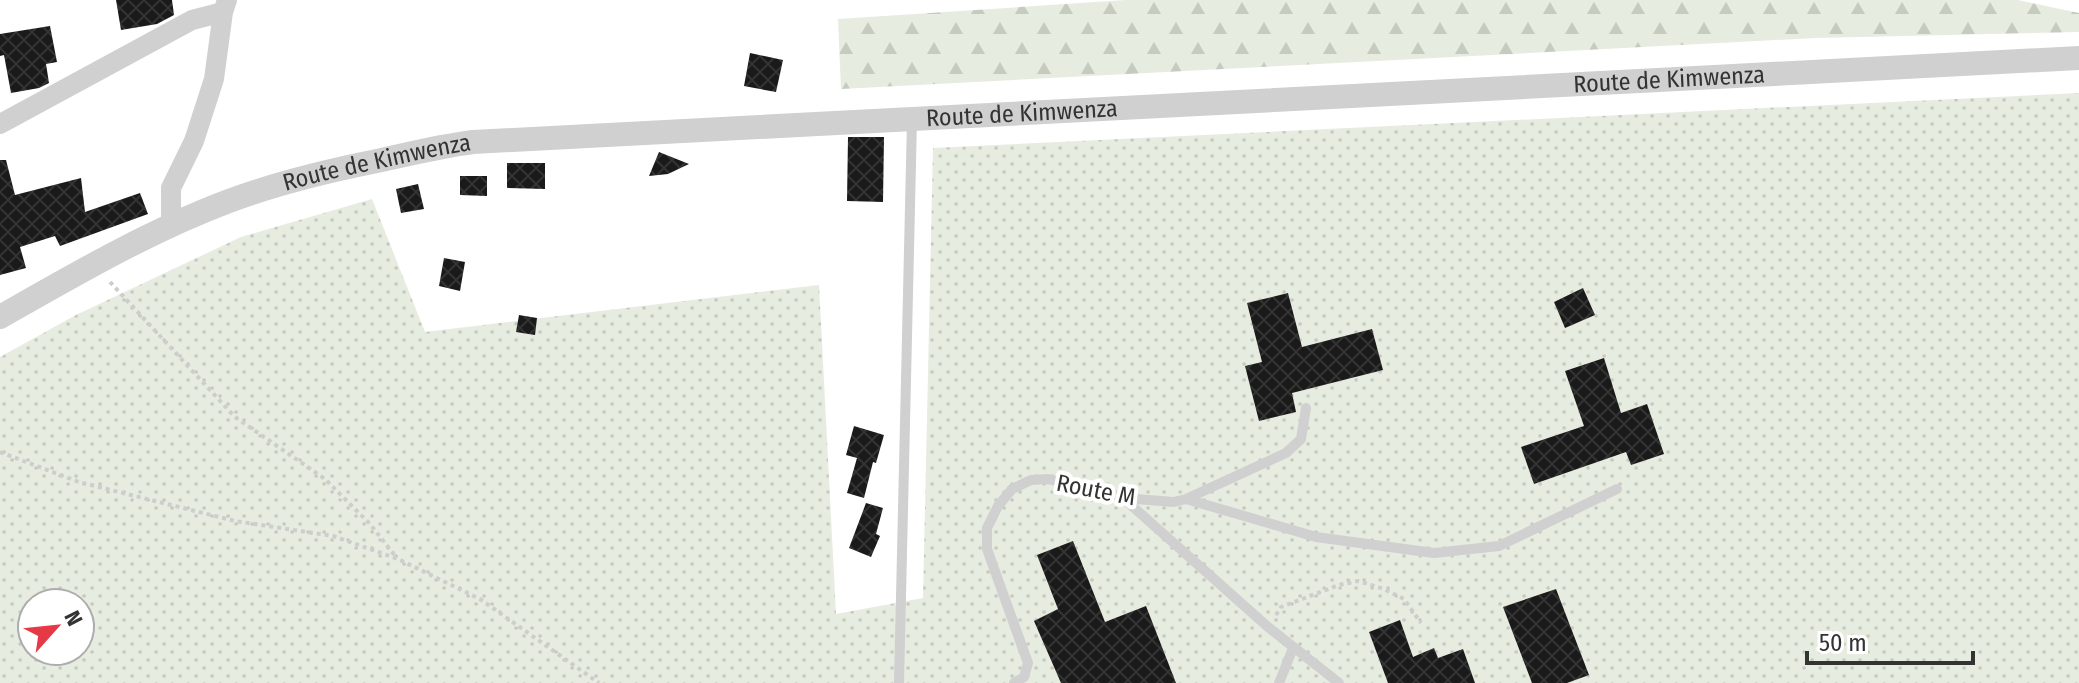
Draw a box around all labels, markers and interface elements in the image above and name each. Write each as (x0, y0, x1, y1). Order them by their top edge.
street label: Route de Kimwenza (1573, 60, 1765, 98)
street label: Route de Kimwenza (925, 94, 1118, 132)
street label: Route de Kimwenza (280, 128, 473, 197)
street label: Route M (1054, 469, 1138, 511)
north arrow (16, 587, 96, 667)
text: N (58, 606, 88, 630)
scale bar (1807, 615, 1973, 665)
text: 50 m (1819, 629, 1867, 657)

